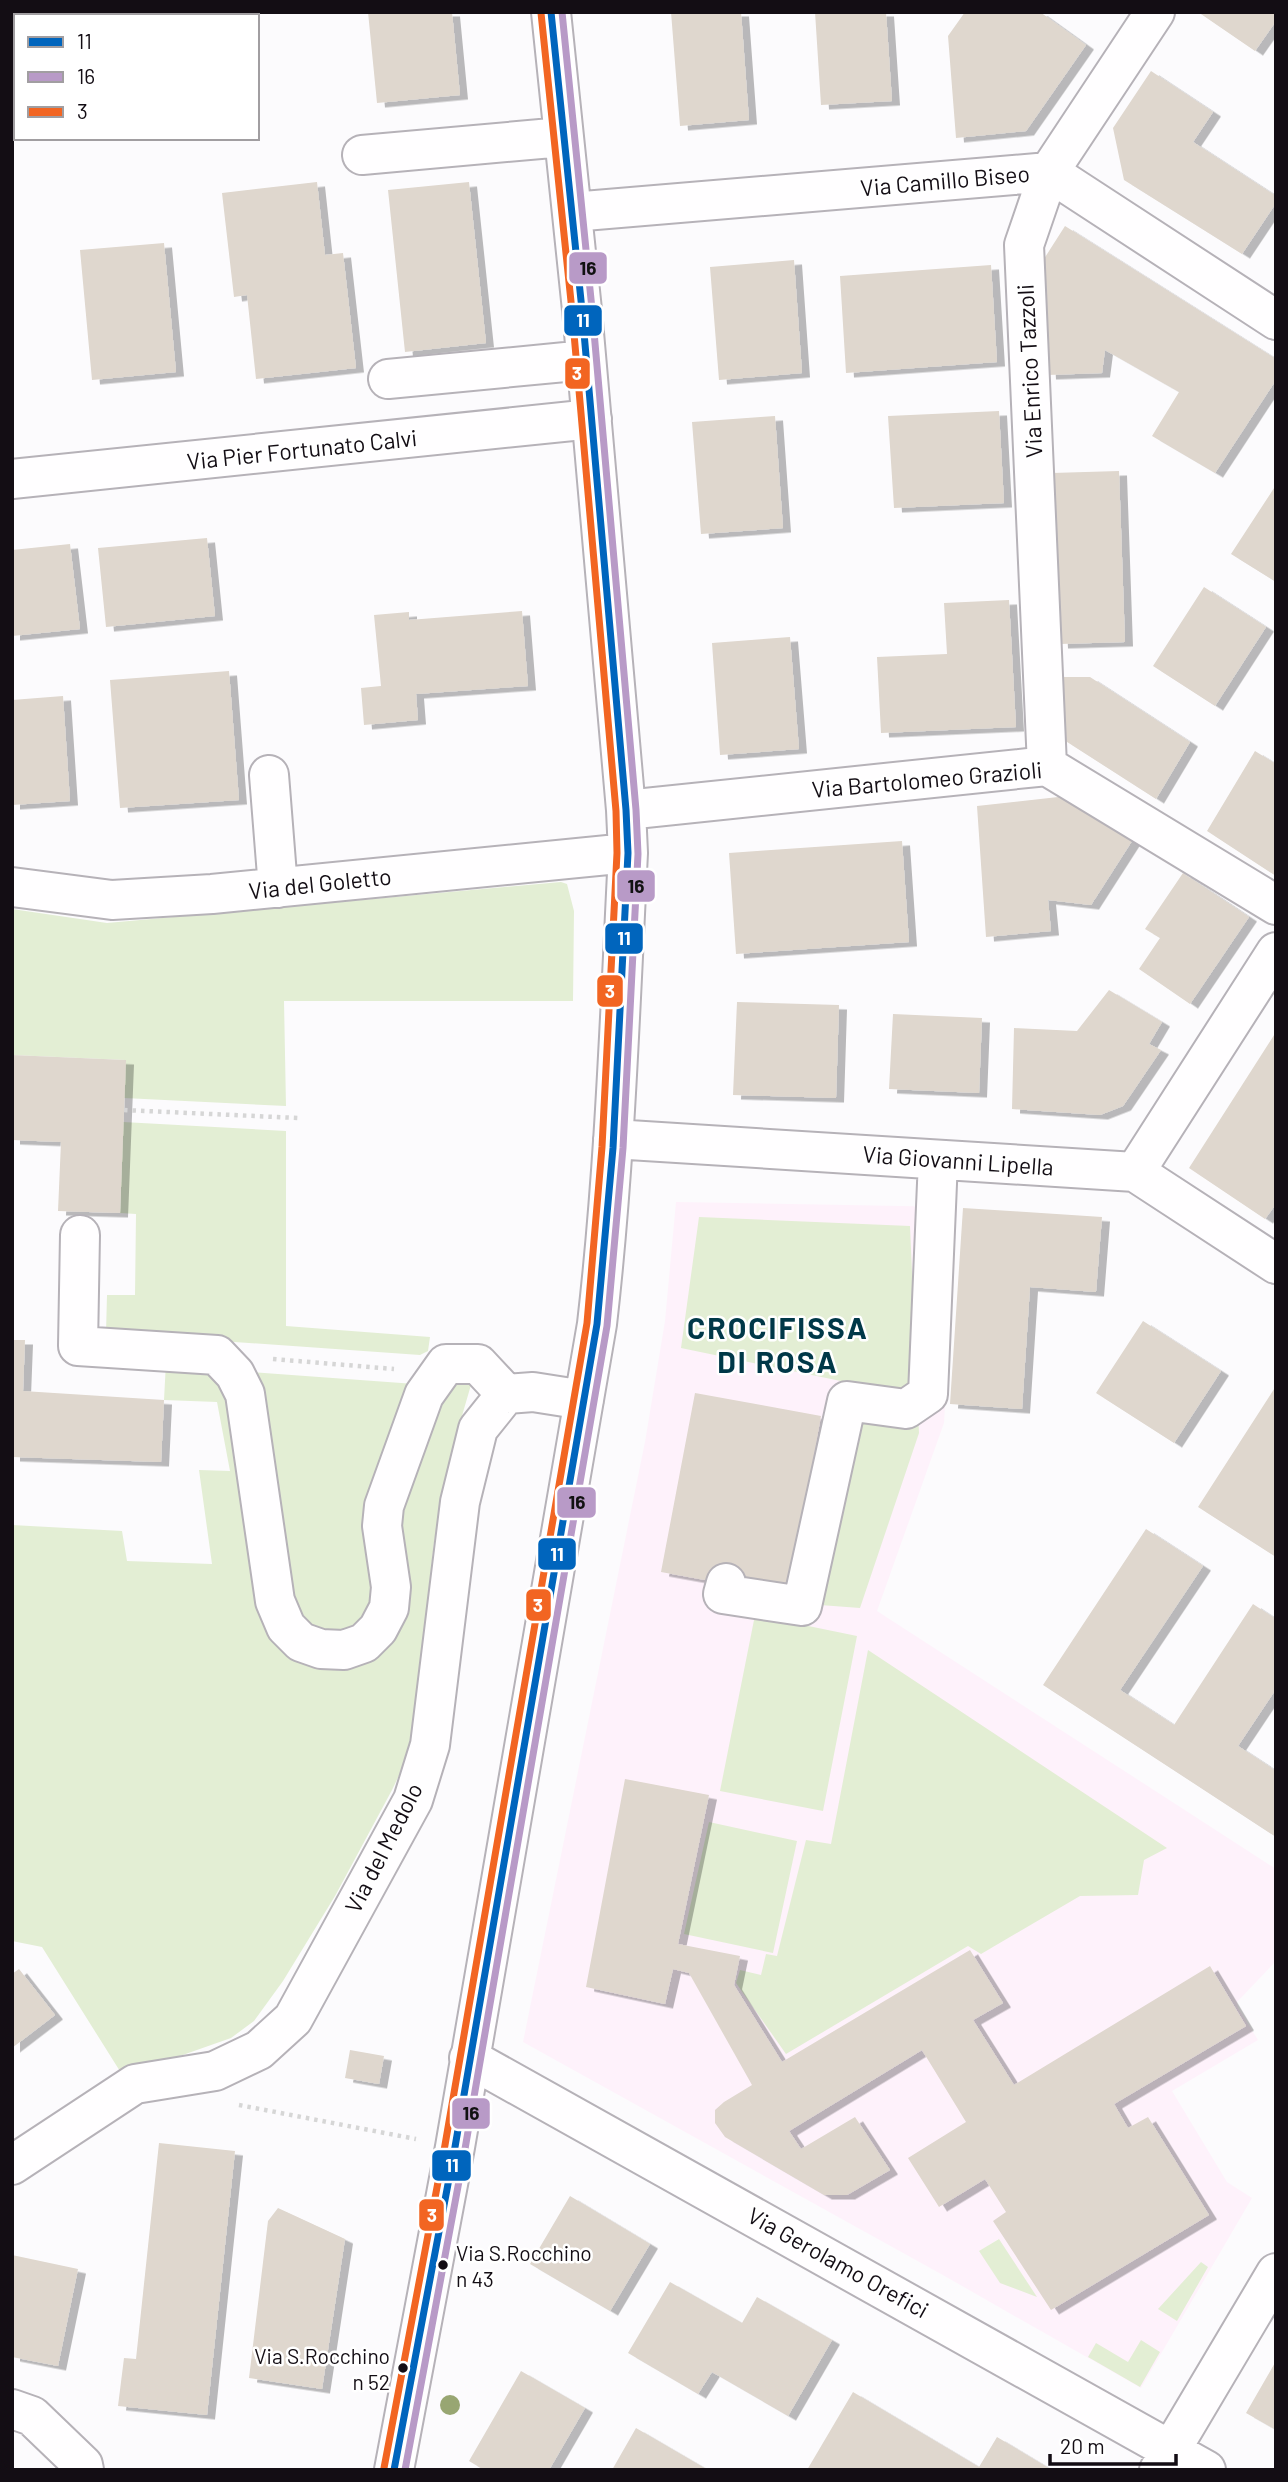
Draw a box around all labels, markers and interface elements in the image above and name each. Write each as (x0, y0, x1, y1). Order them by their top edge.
legend (14, 14, 259, 140)
text: 11 (77, 28, 92, 53)
text: 16 (77, 63, 95, 88)
text: 3 (77, 98, 88, 123)
street label: Via Camillo Biseo (859, 159, 1031, 201)
line badge: 16 (568, 251, 608, 285)
text: 16 (580, 256, 596, 279)
street label: Via Enrico Tazzoli (1010, 283, 1048, 459)
line badge: 11 (563, 304, 603, 337)
text: 11 (576, 308, 590, 331)
line badge: 3 (564, 357, 591, 390)
text: 3 (572, 361, 582, 384)
street label: Via Pier Fortunato Calvi (185, 423, 418, 475)
street label: Via Bartolomeo Grazioli (811, 755, 1043, 803)
street label: Via del Goletto (247, 862, 393, 904)
line badge: 16 (616, 869, 656, 903)
text: 16 (628, 874, 644, 897)
line badge: 11 (604, 922, 644, 955)
text: 11 (617, 926, 631, 949)
line badge: 3 (596, 974, 624, 1008)
text: 3 (605, 979, 615, 1002)
street label: Via Giovanni Lipella (862, 1139, 1055, 1181)
district label: CROCIFISSA DI ROSA (687, 1309, 869, 1379)
line badge: 16 (556, 1486, 597, 1519)
text: 16 (569, 1490, 585, 1513)
line badge: 11 (537, 1537, 577, 1571)
text: 11 (550, 1542, 564, 1565)
line badge: 3 (525, 1588, 552, 1622)
text: 3 (533, 1593, 543, 1616)
street label: Via del Medolo (338, 1778, 428, 1917)
line badge: 16 (451, 2097, 491, 2130)
text: 16 (463, 2101, 479, 2124)
line badge: 11 (431, 2149, 472, 2182)
text: 11 (445, 2153, 459, 2176)
line badge: 3 (418, 2198, 445, 2232)
street label: Via Gerolamo Orefici (743, 2201, 934, 2323)
text: 3 (427, 2203, 437, 2226)
place label: Via S.Rocchino n 43 (456, 2240, 592, 2291)
marker: Via S.Rocchino n 43 (436, 2258, 450, 2272)
place label: Via S.Rocchino n 52 (254, 2343, 390, 2394)
marker: Via S.Rocchino n 52 (396, 2361, 410, 2375)
scale bar (1050, 2422, 1176, 2466)
text: 20 m (1060, 2433, 1105, 2458)

